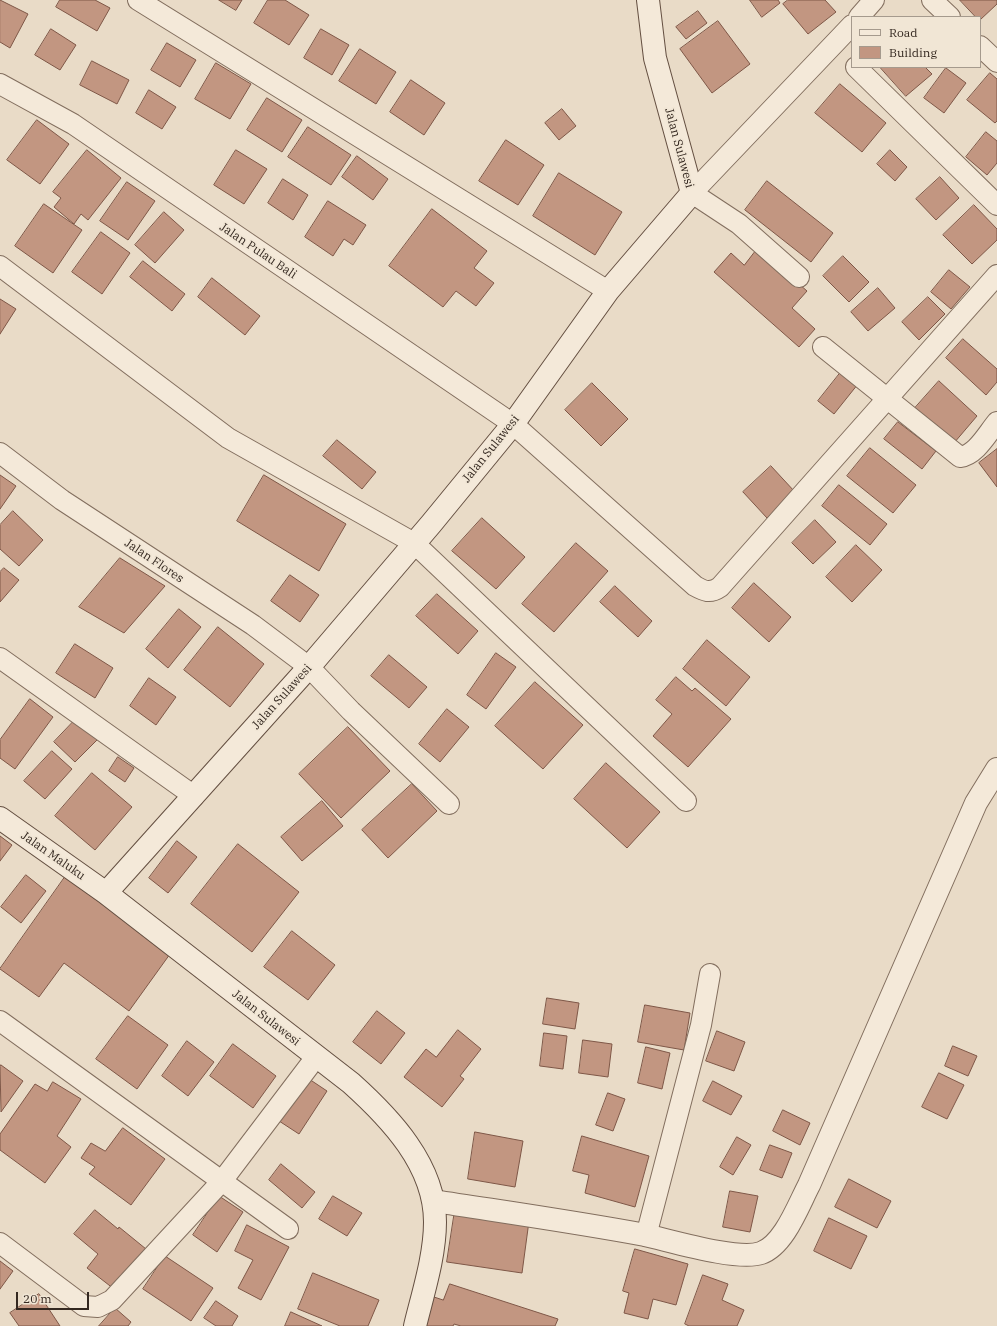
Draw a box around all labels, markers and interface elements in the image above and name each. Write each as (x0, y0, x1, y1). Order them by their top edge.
legend (851, 16, 981, 68)
text: Road (889, 25, 918, 40)
text: Building (889, 45, 937, 60)
street label: Jalan Sulawesi (661, 106, 697, 190)
street label: Jalan Pulau Bali (217, 220, 299, 282)
street label: Jalan Sulawesi (459, 412, 523, 486)
street label: Jalan Flores (122, 536, 186, 586)
street label: Jalan Sulawesi (249, 662, 315, 732)
street label: Jalan Maluku (18, 829, 88, 883)
street label: Jalan Sulawesi (229, 987, 303, 1049)
scale bar (18, 1284, 91, 1310)
text: 20 m (23, 1291, 52, 1306)

